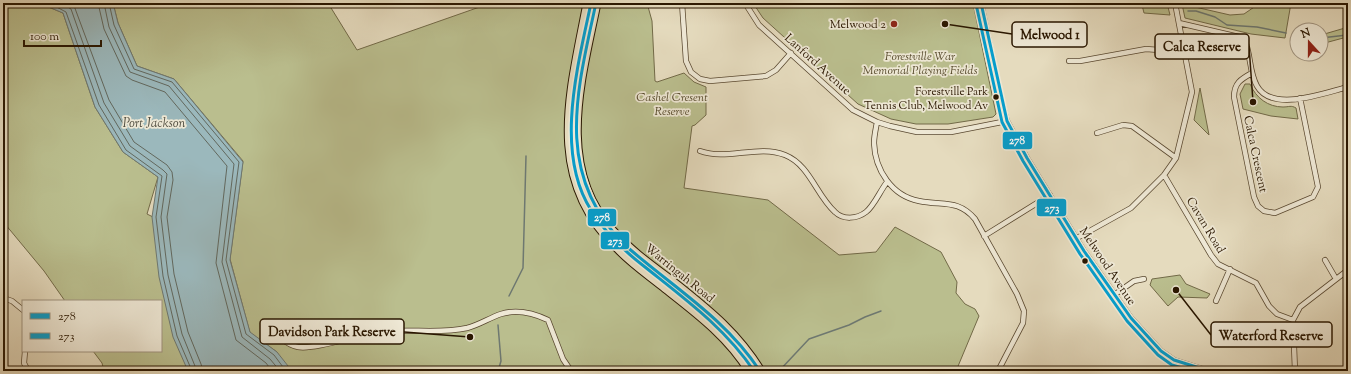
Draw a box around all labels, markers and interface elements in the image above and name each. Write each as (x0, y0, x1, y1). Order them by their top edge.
place label: Melwood 2 (830, 16, 886, 34)
marker: Melwood 2 (889, 19, 899, 29)
scale bar (24, 22, 101, 48)
callout: Melwood 1 (1012, 22, 1087, 47)
north arrow (1289, 22, 1329, 62)
text: N (1298, 24, 1313, 43)
text: Melwood 1 (1020, 27, 1080, 45)
text: 100 m (30, 28, 59, 46)
street label: Lanford Avenue (780, 30, 855, 100)
callout: Calca Reserve (1155, 34, 1249, 59)
text: Calca Reserve (1163, 39, 1241, 57)
park label: Forestville War Memorial Playing Fields (863, 48, 977, 80)
place label: Forestville Park Tennis Club, Melwood Av (864, 84, 988, 114)
park label: Cashel Cresent Reserve (636, 89, 708, 121)
marker: Forestville Park Tennis Club, Melwood Av (991, 92, 1001, 102)
street label: Calca Crescent (1238, 114, 1272, 194)
water label: Port Jackson (123, 115, 185, 133)
line badge: 278 (1002, 131, 1033, 150)
text: 278 (1009, 133, 1026, 149)
street label: Cavan Road (1181, 194, 1229, 257)
line badge: 273 (1036, 198, 1067, 217)
text: 273 (1044, 201, 1060, 217)
line badge: 278 (587, 208, 617, 227)
text: 278 (594, 210, 611, 226)
street label: Melwood Avenue (1074, 224, 1140, 310)
line badge: 273 (600, 231, 630, 250)
text: 273 (607, 234, 623, 250)
street label: Warringah Road (641, 240, 718, 308)
unlabelled marker (1080, 256, 1090, 266)
legend (22, 300, 162, 352)
text: 278 (58, 308, 76, 326)
callout: Davidson Park Reserve (260, 319, 404, 344)
callout: Waterford Reserve (1211, 322, 1332, 347)
text: Davidson Park Reserve (268, 324, 396, 342)
text: 273 (58, 328, 75, 346)
text: Waterford Reserve (1219, 328, 1323, 346)

